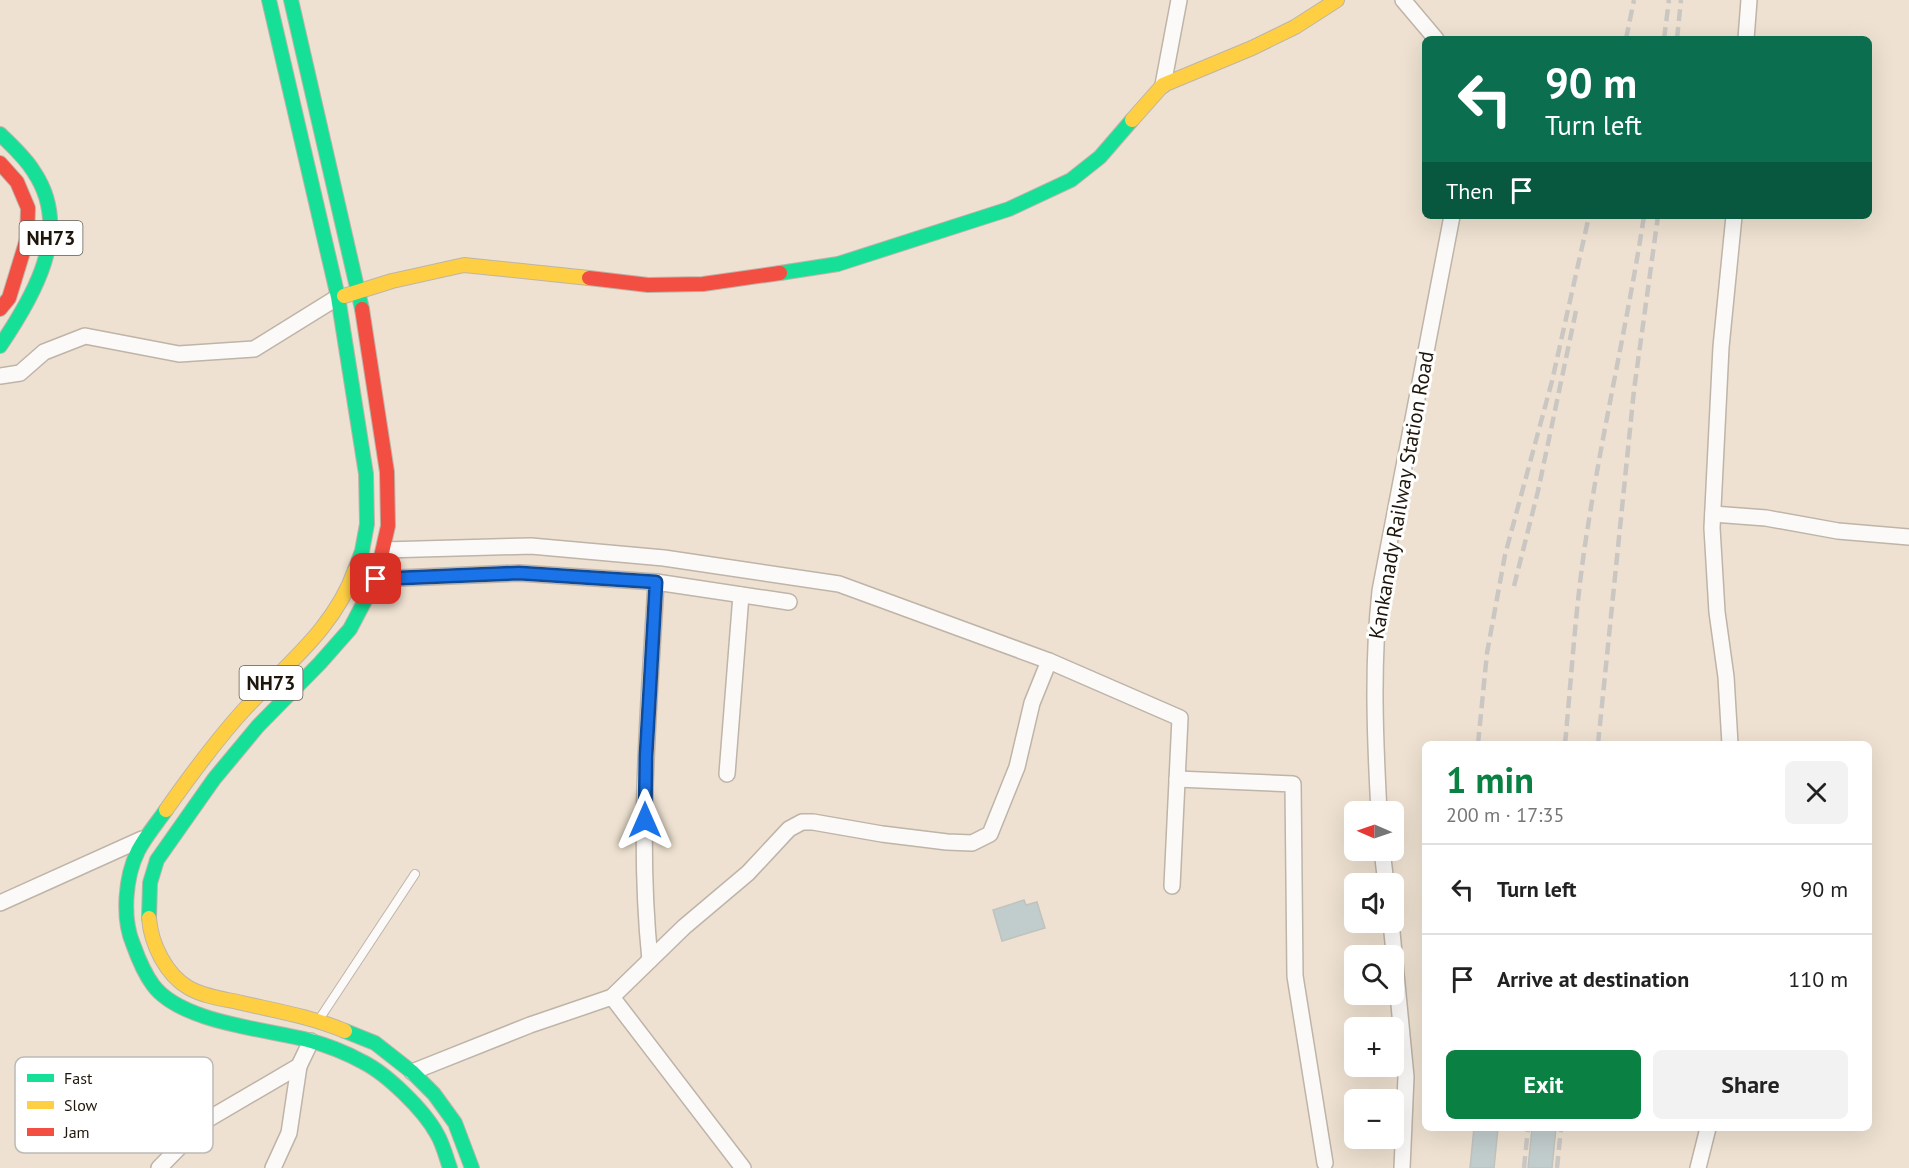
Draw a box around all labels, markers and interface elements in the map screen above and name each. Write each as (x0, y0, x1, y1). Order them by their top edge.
text: 90 m (1545, 55, 1637, 110)
icon: left (1446, 60, 1524, 138)
text: Turn left (1545, 108, 1642, 142)
icon: arrive (1505, 174, 1538, 207)
text: Then (1446, 177, 1493, 205)
road number: NH73 (20, 221, 82, 255)
street label: Kankanady Railway Station Road (1362, 349, 1440, 641)
pin (350, 553, 401, 604)
icon: arrive (359, 562, 392, 595)
road number: NH73 (240, 666, 302, 700)
text: 1 min (1446, 756, 1534, 803)
button: close (1785, 761, 1848, 824)
position arrow (613, 788, 677, 852)
north arrow (1344, 801, 1404, 861)
map controls (1344, 801, 1404, 1149)
text: 200 m · 17:35 (1446, 802, 1564, 828)
button: sound (1344, 873, 1404, 933)
icon: left (1446, 873, 1479, 906)
text: Turn left (1497, 875, 1577, 903)
text: 90 m (1800, 875, 1848, 903)
button: search (1344, 945, 1404, 1005)
icon: arrive (1446, 963, 1479, 996)
text: Arrive at destination (1497, 965, 1689, 993)
text: 110 m (1788, 965, 1848, 993)
button: + (1344, 1017, 1404, 1077)
button: Exit (1446, 1050, 1641, 1119)
button: Share (1653, 1050, 1848, 1119)
legend (15, 1057, 213, 1153)
text: Fast (64, 1068, 93, 1088)
button: − (1344, 1089, 1404, 1149)
text: Slow (64, 1095, 98, 1115)
text: Jam (63, 1122, 90, 1142)

